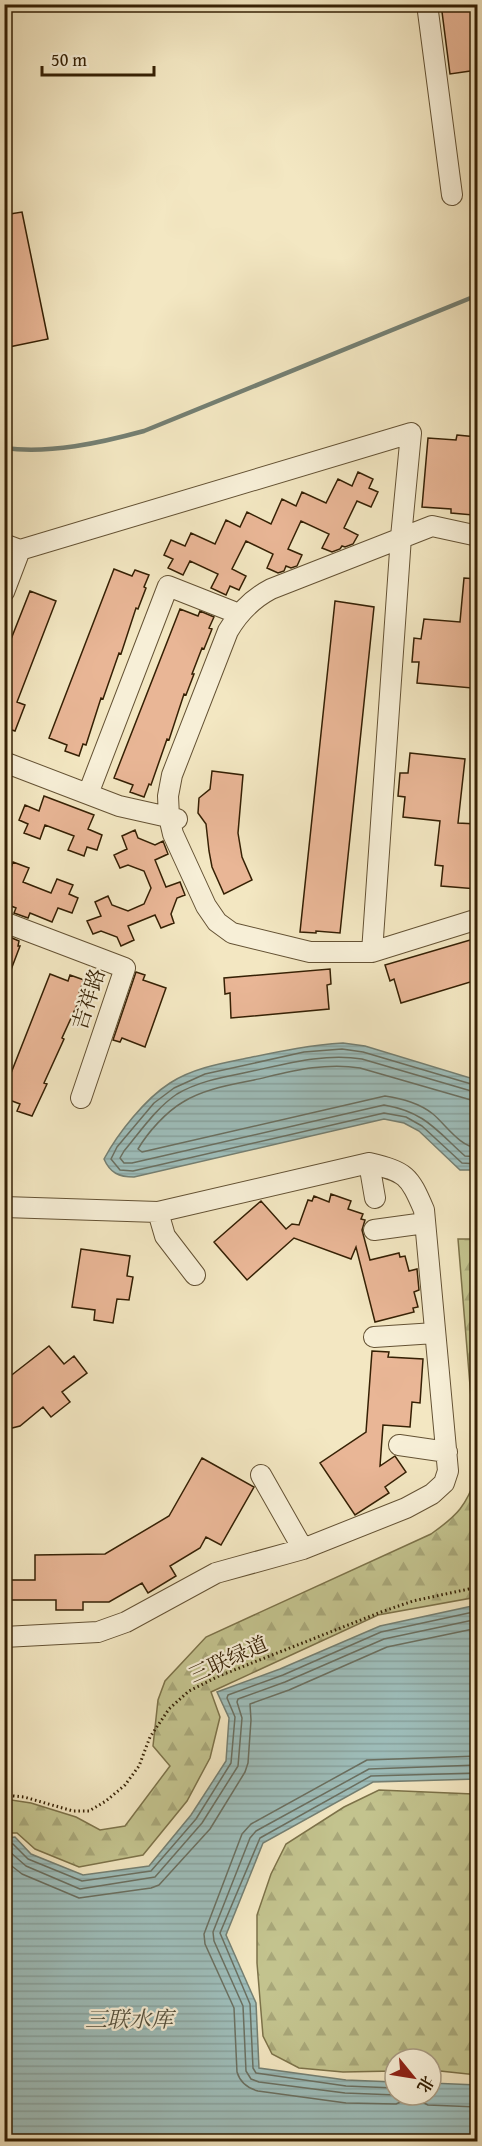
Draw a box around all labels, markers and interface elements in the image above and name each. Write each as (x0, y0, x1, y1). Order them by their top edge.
scale bar (42, 39, 154, 77)
text: 50 m (51, 46, 87, 73)
street label: 吉祥路 (64, 964, 112, 1034)
street label: 三联绿道 (183, 1628, 273, 1690)
water label: 三联水库 (85, 2003, 177, 2035)
north arrow (383, 2047, 443, 2107)
text: 北 (412, 2072, 440, 2097)

